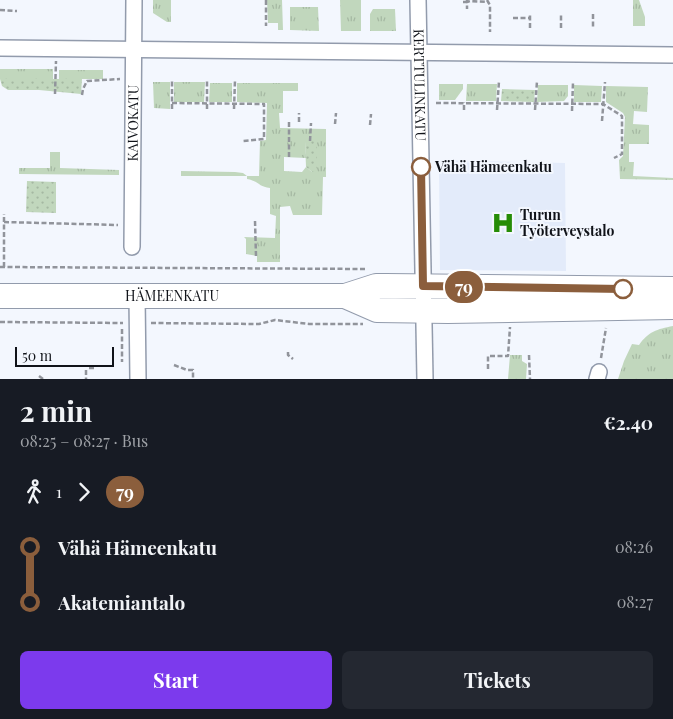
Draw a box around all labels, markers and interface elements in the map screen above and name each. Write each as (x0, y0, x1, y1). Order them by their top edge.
street label: KERTTULINKATU (410, 29, 431, 142)
street label: KAIVOKATU (123, 84, 142, 162)
marker: Vähä Hämeenkatu (411, 157, 431, 177)
place label: Vähä Hämeenkatu (434, 157, 553, 176)
place label: Turun Työterveystalo (520, 205, 614, 240)
hospital icon: Turun Työterveystalo (490, 210, 516, 236)
line badge: 79 (442, 271, 486, 303)
text: 79 (455, 275, 473, 299)
unlabelled marker (613, 279, 633, 299)
street label: HÄMEENKATU (125, 286, 219, 305)
scale bar (15, 344, 114, 367)
text: 50 m (22, 346, 52, 365)
text: 2 min (20, 392, 92, 429)
text: €2.40 (604, 409, 653, 435)
text: 08:25 – 08:27 · Bus (20, 430, 148, 451)
icon: walk (20, 478, 48, 506)
icon: forward (70, 478, 98, 506)
text: 79 (116, 480, 134, 504)
text: 1 (56, 481, 62, 502)
text: Vähä Hämeenkatu (58, 534, 217, 560)
text: 08:26 (615, 536, 653, 557)
text: Akatemiantalo (58, 589, 185, 615)
text: 08:27 (617, 591, 653, 612)
button: Start (20, 651, 332, 709)
button: Tickets (342, 651, 653, 709)

